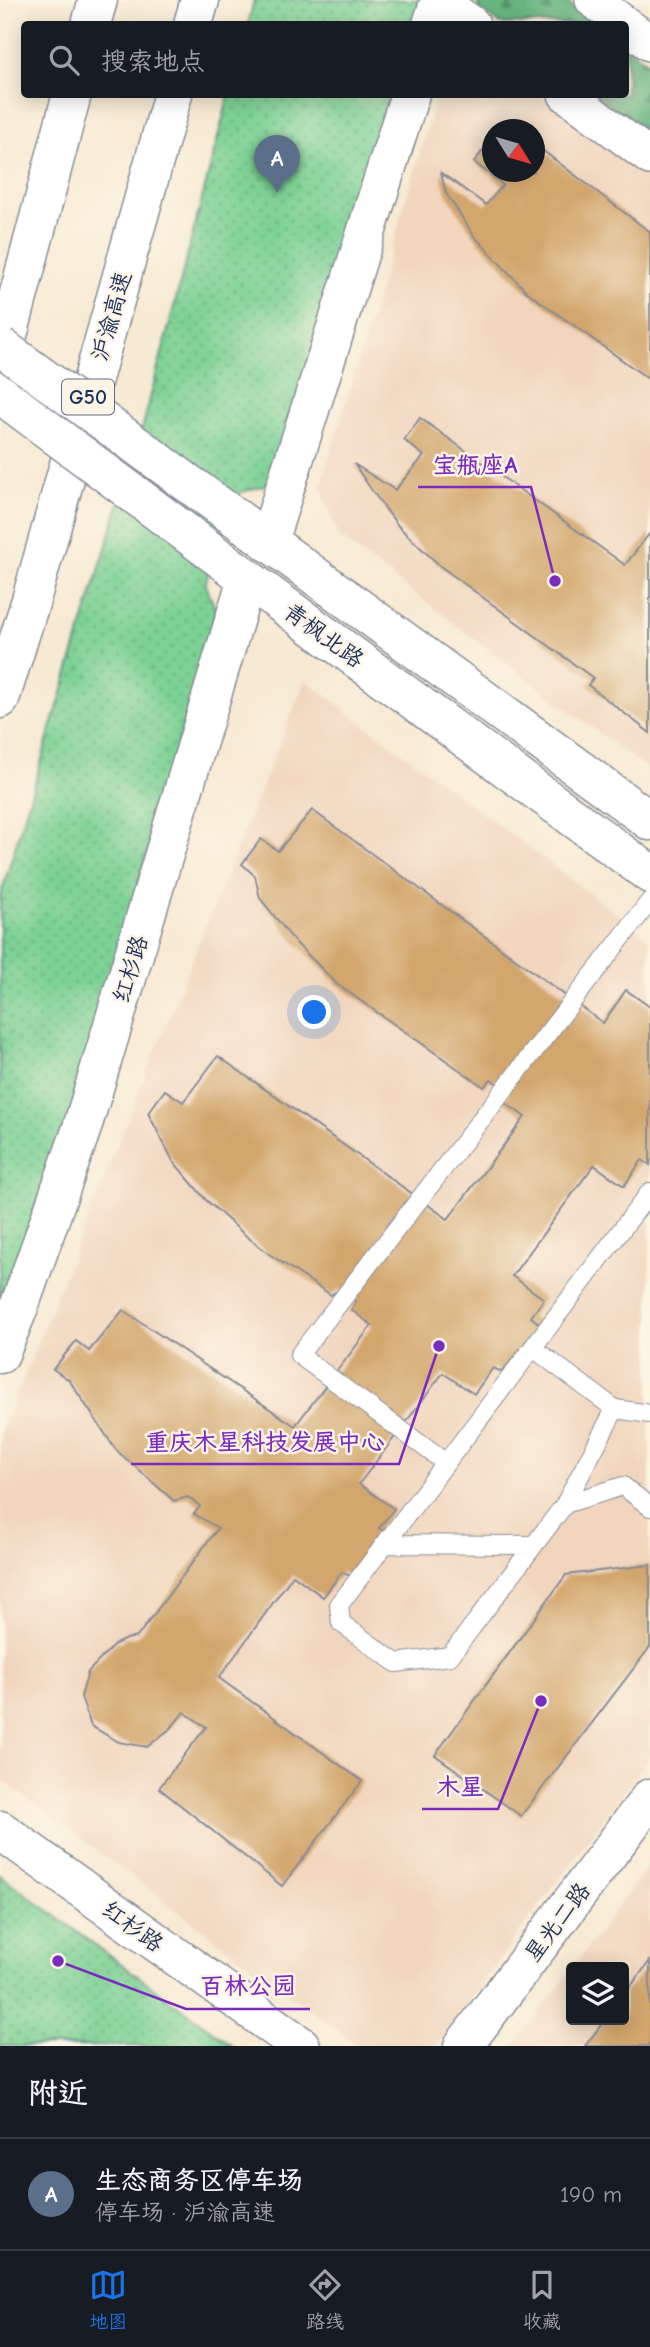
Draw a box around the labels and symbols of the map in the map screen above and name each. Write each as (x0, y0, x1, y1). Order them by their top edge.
north arrow (482, 119, 545, 182)
pin: A (254, 135, 300, 193)
street label: 沪渝高速 (86, 268, 137, 364)
road number: G50 (62, 380, 114, 414)
callout: 宝瓶座A (418, 442, 531, 487)
text: 宝瓶座A (432, 451, 518, 479)
street label: 青枫北路 (279, 597, 369, 673)
street label: 红杉路 (107, 932, 153, 1006)
your location (297, 995, 331, 1029)
callout: 重庆木星科技发展中心 (131, 1419, 399, 1464)
text: 重庆木星科技发展中心 (145, 1428, 385, 1456)
callout: 木星 (422, 1764, 498, 1809)
text: 木星 (436, 1773, 484, 1801)
street label: 星光二路 (519, 1877, 596, 1967)
street label: 红杉路 (97, 1895, 169, 1958)
callout: 百林公园 (186, 1964, 310, 2009)
text: 百林公园 (200, 1972, 296, 2000)

